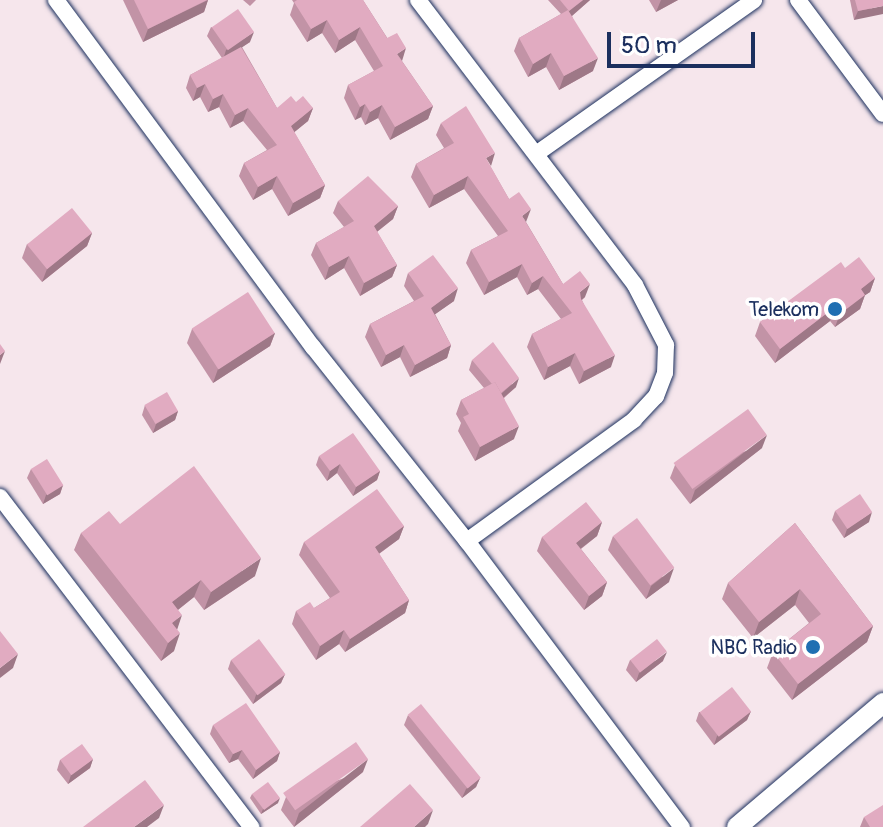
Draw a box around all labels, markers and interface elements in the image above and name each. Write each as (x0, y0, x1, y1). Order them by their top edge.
scale bar (611, 16, 759, 66)
text: 50 m (621, 31, 677, 60)
place label: Telekom (748, 297, 819, 321)
marker: Telekom (826, 300, 844, 318)
place label: NBC Radio (711, 635, 797, 659)
marker: NBC Radio (804, 638, 822, 656)

